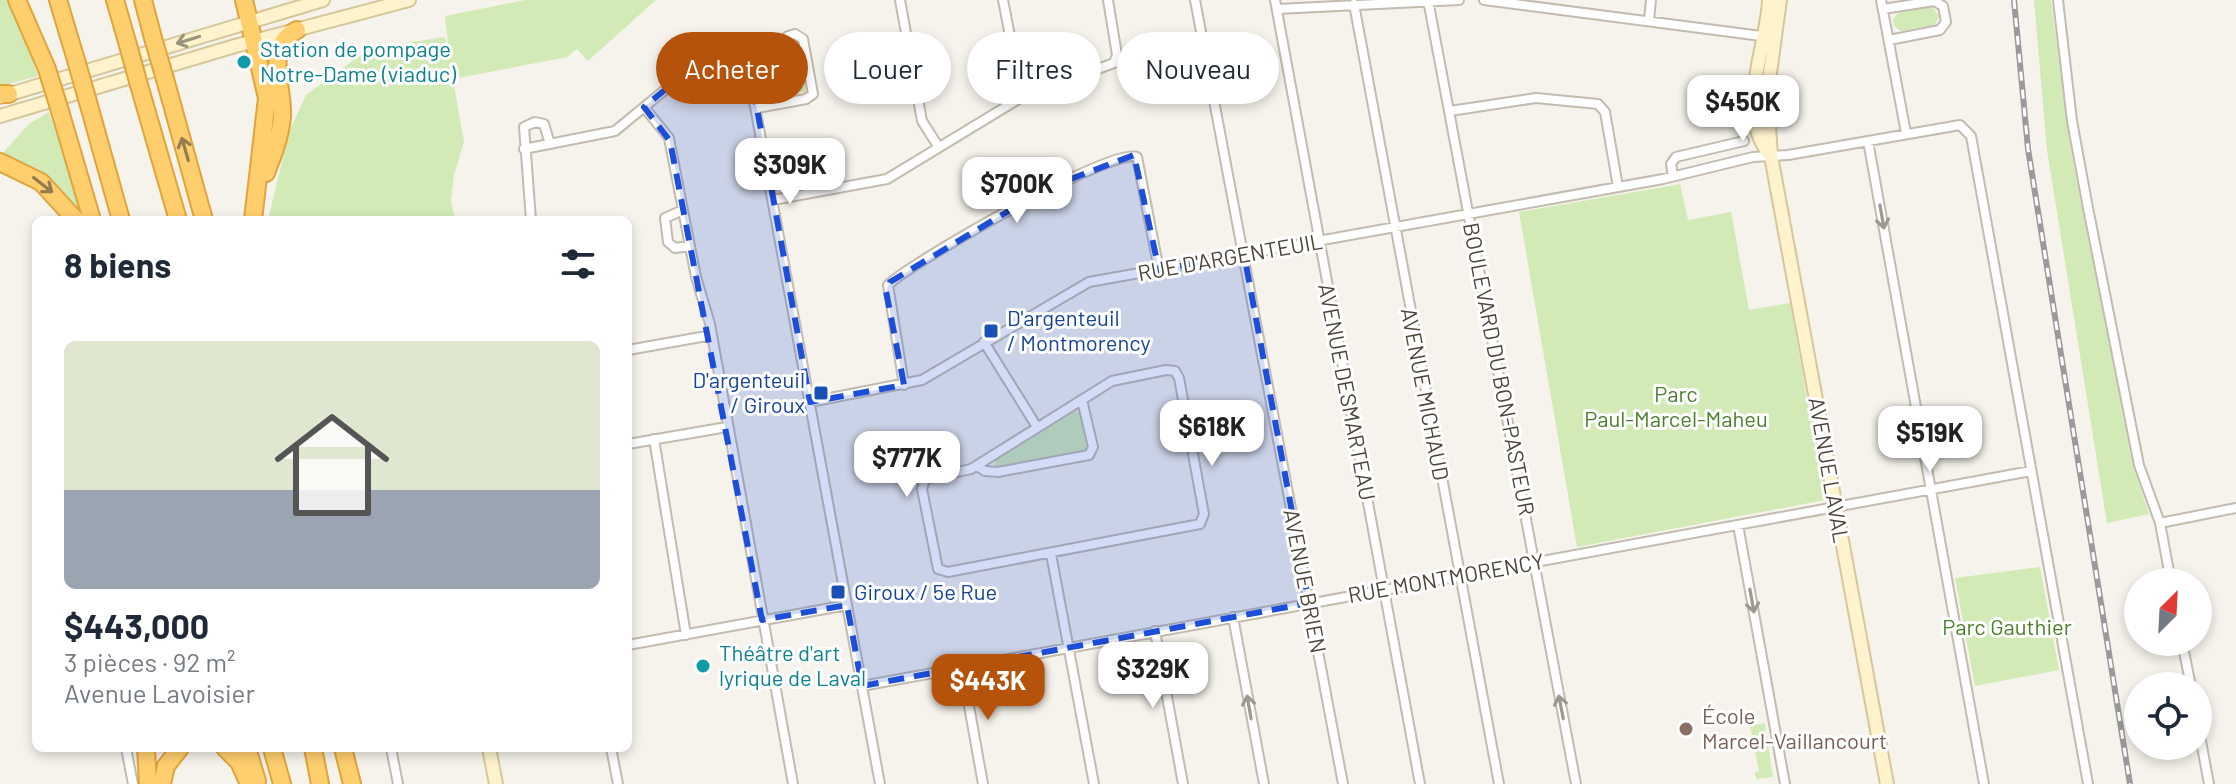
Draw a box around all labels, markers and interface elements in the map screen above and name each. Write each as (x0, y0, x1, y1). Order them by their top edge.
chip: Acheter (656, 32, 808, 104)
chip: Louer (824, 32, 951, 104)
chip: Filtres (967, 32, 1101, 104)
chip: Nouveau (1117, 32, 1279, 104)
one-way arrow (175, 33, 201, 48)
place label: Station de pompage Notre-Dame (viaduc) (260, 35, 456, 86)
marker: Station de pompage Notre-Dame (viaduc) (235, 53, 253, 71)
pin: $450K (1687, 75, 1799, 143)
text: $450K (1705, 85, 1781, 116)
one-way arrow (176, 137, 191, 163)
pin: $309K (734, 138, 846, 206)
text: $309K (753, 148, 827, 179)
pin: $700K (961, 157, 1073, 225)
text: $700K (980, 167, 1054, 198)
one-way arrow (32, 176, 53, 193)
one-way arrow (1876, 204, 1891, 230)
street label: BOULEVARD DU BON-PASTEUR (1459, 220, 1541, 517)
street label: RUE D'ARGENTEUIL (1135, 227, 1324, 285)
icon: filters (556, 242, 600, 286)
text: 8 biens (64, 244, 171, 285)
street label: AVENUE DESMARTEAU (1314, 281, 1382, 503)
place label: D'argenteuil / Montmorency (1007, 304, 1151, 355)
street label: AVENUE MICHAUD (1396, 305, 1455, 482)
marker: D'argenteuil / Montmorency (982, 322, 1000, 340)
place label: D'argenteuil / Giroux (692, 366, 805, 417)
park label: Parc Paul-Marcel-Maheu (1584, 380, 1768, 431)
marker: D'argenteuil / Giroux (812, 384, 830, 402)
icon: home (260, 393, 404, 537)
street label: AVENUE LAVAL (1804, 395, 1856, 545)
pin: $618K (1156, 400, 1268, 468)
pin: $519K (1874, 406, 1986, 474)
text: $618K (1178, 410, 1246, 441)
text: $519K (1896, 416, 1964, 447)
pin: $777K (851, 431, 963, 499)
text: $777K (872, 441, 942, 472)
street label: AVENUE BRIEN (1279, 507, 1333, 655)
street label: RUE MONTMORENCY (1346, 547, 1546, 607)
north arrow (2124, 568, 2212, 656)
map controls (2124, 568, 2212, 760)
place label: Giroux / 5e Rue (854, 578, 997, 604)
marker: Giroux / 5e Rue (829, 583, 847, 601)
one-way arrow (1746, 588, 1761, 613)
text: $443,000 (64, 605, 209, 646)
park label: Parc Gauthier (1942, 613, 2072, 639)
place label: Théâtre d'art lyrique de Laval (719, 639, 866, 690)
pin: $329K (1097, 642, 1209, 710)
text: 3 pièces · 92 m² (64, 646, 236, 677)
text: $329K (1116, 652, 1190, 683)
pin: $443K (932, 654, 1044, 722)
marker: Théâtre d'art lyrique de Laval (694, 657, 712, 675)
text: $443K (950, 664, 1026, 695)
button: locate (2124, 672, 2212, 760)
text: Avenue Lavoisier (64, 677, 255, 708)
one-way arrow (1241, 695, 1256, 721)
one-way arrow (1553, 695, 1568, 721)
place label: École Marcel-Vaillancourt (1702, 702, 1887, 753)
marker: École Marcel-Vaillancourt (1677, 720, 1695, 738)

